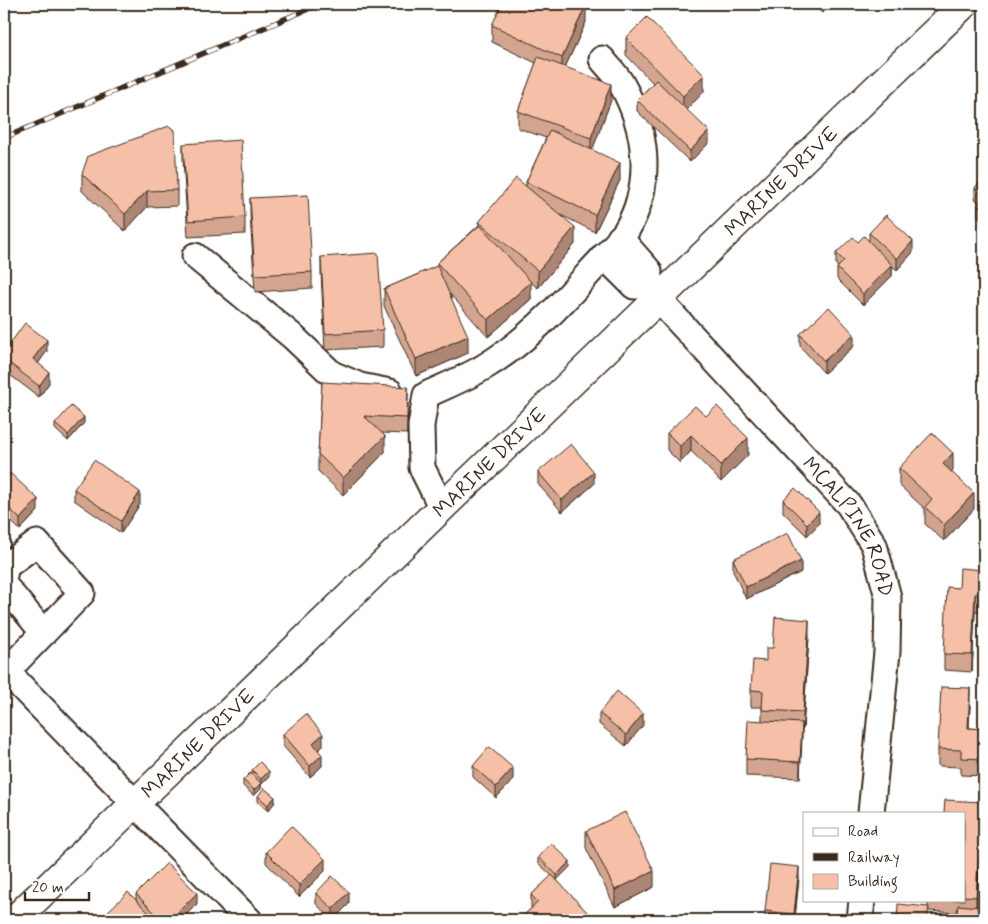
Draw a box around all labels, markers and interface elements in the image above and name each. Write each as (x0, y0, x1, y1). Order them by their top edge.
street label: MARINE DRIVE (719, 121, 844, 243)
street label: MARINE DRIVE (427, 402, 553, 524)
street label: MCALPINE ROAD (796, 451, 899, 600)
street label: MARINE DRIVE (136, 683, 261, 805)
legend (803, 812, 966, 902)
text: Road (848, 822, 878, 842)
text: Railway (848, 848, 900, 868)
scale bar (25, 869, 89, 901)
text: Building (848, 872, 898, 893)
text: 20 m (32, 878, 64, 898)

